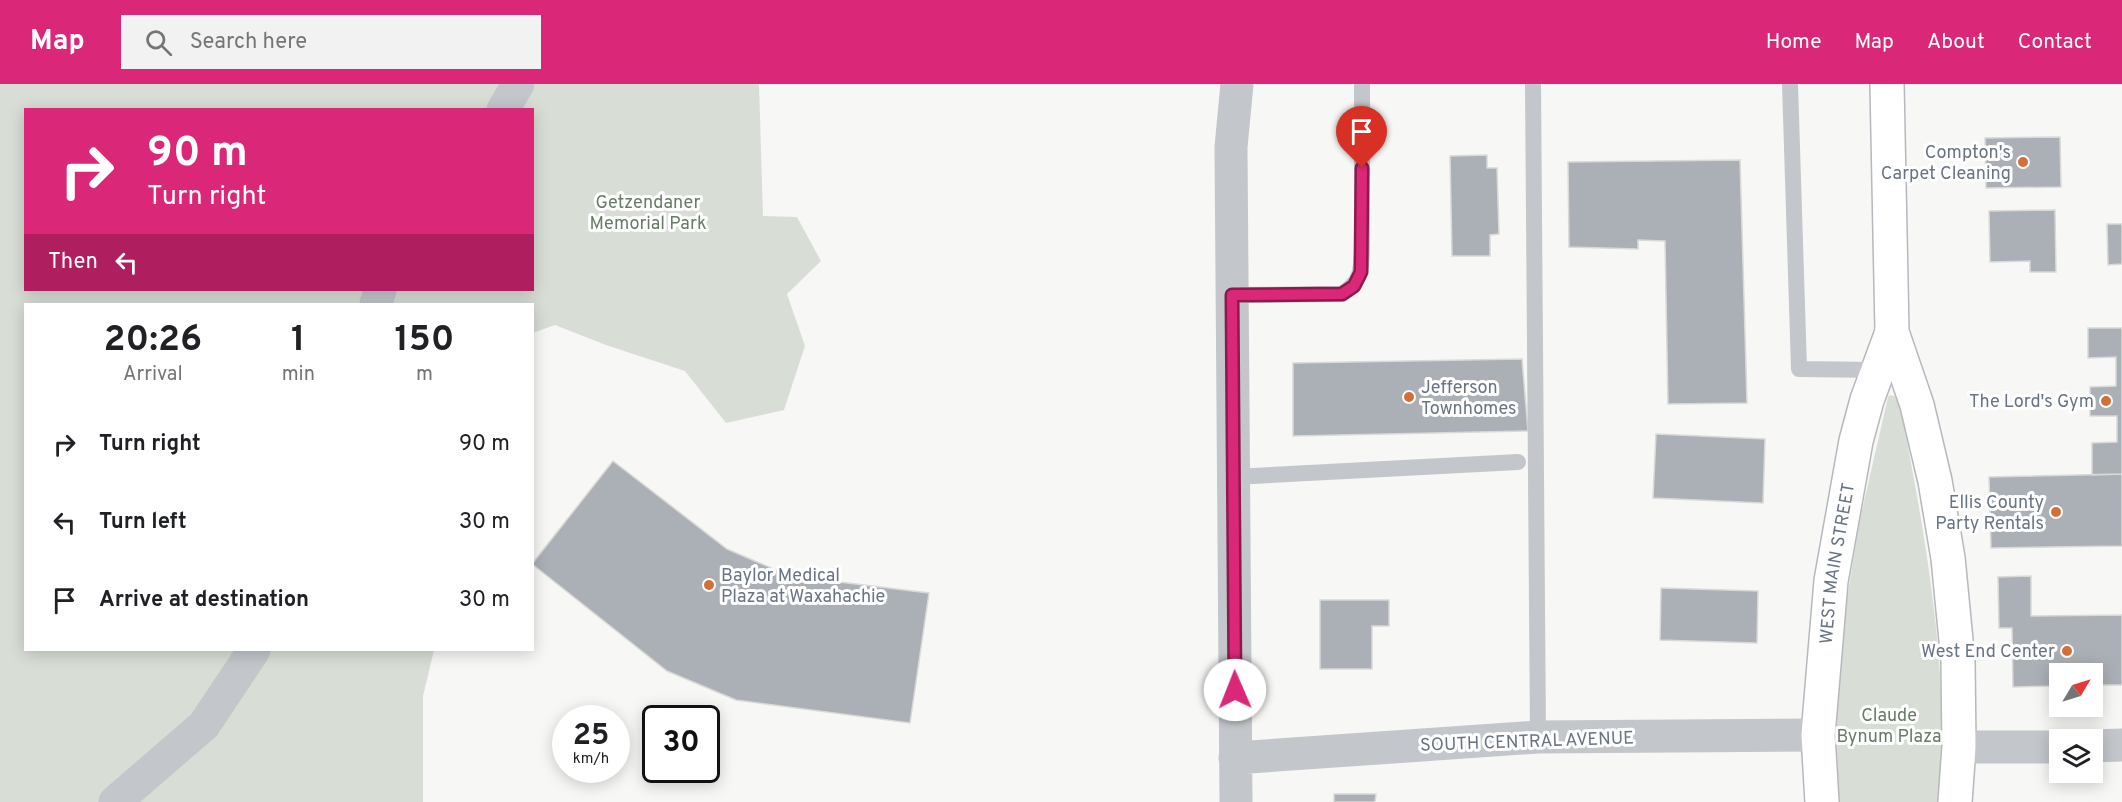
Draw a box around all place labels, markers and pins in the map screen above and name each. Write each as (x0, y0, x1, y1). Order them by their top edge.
pin (1336, 106, 1387, 168)
place label: Compton's Carpet Cleaning (1881, 142, 2011, 186)
marker: Compton's Carpet Cleaning (2016, 155, 2030, 169)
place label: Jefferson Townhomes (1421, 377, 1517, 421)
marker: Jefferson Townhomes (1402, 390, 1416, 404)
place label: The Lord's Gym (1969, 391, 2094, 414)
marker: The Lord's Gym (2099, 394, 2113, 408)
place label: Ellis County Party Rentals (1935, 492, 2044, 536)
marker: Ellis County Party Rentals (2049, 505, 2063, 519)
place label: Baylor Medical Plaza at Waxahachie (721, 565, 885, 609)
marker: Baylor Medical Plaza at Waxahachie (702, 578, 716, 592)
place label: West End Center (1921, 641, 2055, 664)
marker: West End Center (2060, 644, 2074, 658)

